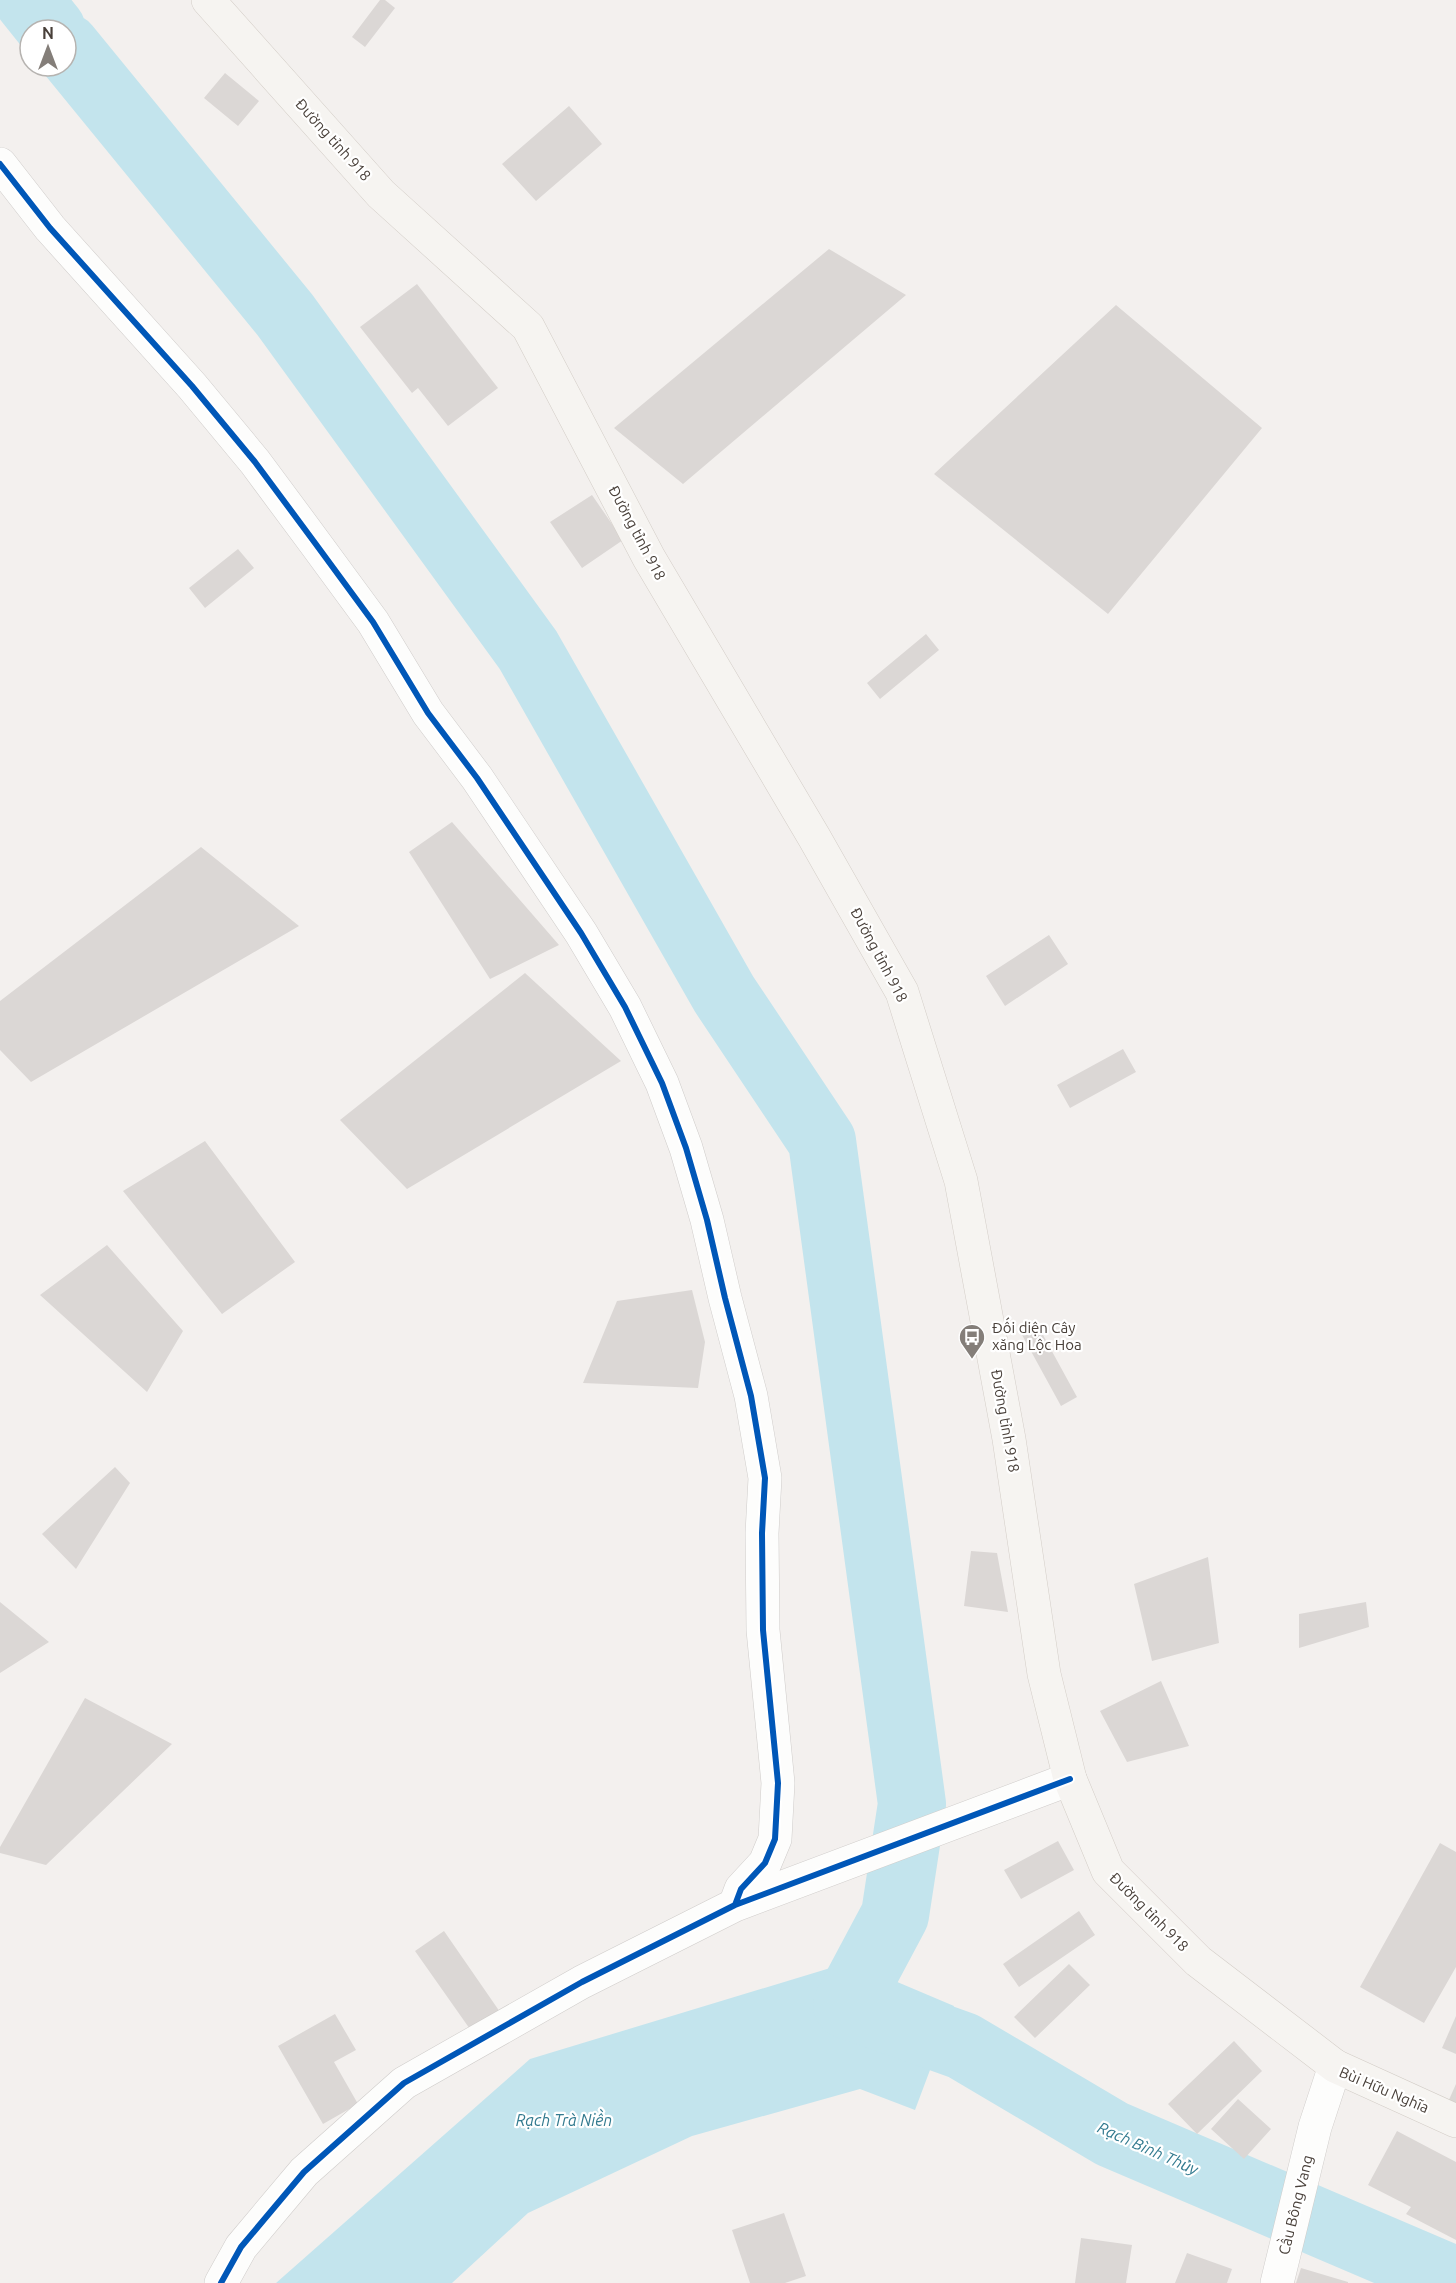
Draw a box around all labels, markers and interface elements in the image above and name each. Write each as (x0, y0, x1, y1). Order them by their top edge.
north arrow (18, 18, 78, 78)
text: N (42, 24, 54, 42)
street label: Đường tỉnh 918 (292, 95, 375, 184)
street label: Đường tỉnh 918 (605, 483, 669, 583)
street label: Đường tỉnh 918 (847, 905, 911, 1005)
place label: Đối diện Cây xăng Lộc Hoa (992, 1317, 1082, 1353)
bus stop icon: Đối diện Cây xăng Lộc Hoa (957, 1322, 987, 1360)
street label: Đường tỉnh 918 (988, 1368, 1023, 1474)
street label: Đường tỉnh 918 (1106, 1869, 1192, 1955)
street label: Bùi Hữu Nghĩa (1337, 2063, 1432, 2116)
water label: Rạch Trà Niền (516, 2108, 612, 2129)
water label: Rạch Bình Thủy (1095, 2118, 1201, 2178)
street label: Cầu Bông Vang (1273, 2153, 1316, 2256)

